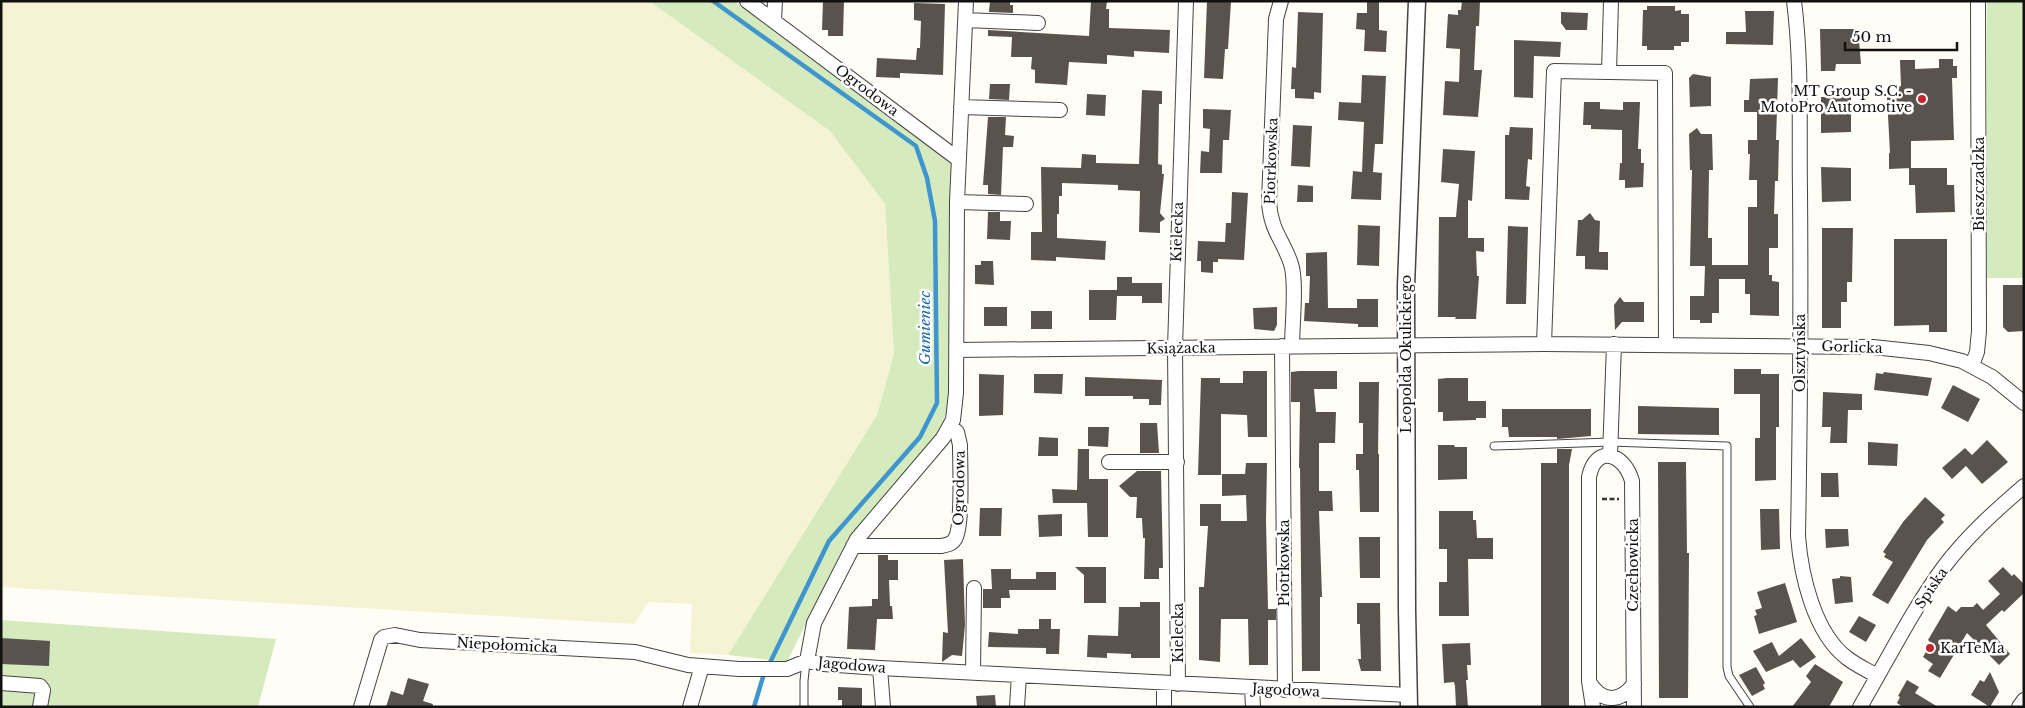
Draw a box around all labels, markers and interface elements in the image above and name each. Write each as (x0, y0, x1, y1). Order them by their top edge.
scale bar (1845, 20, 1958, 52)
text: 50 m (1852, 27, 1892, 46)
street label: Ogrodowa (832, 60, 903, 120)
place label: MT Group S.C. - MotoPro Automotive (1760, 82, 1912, 116)
marker: MT Group S.C. - MotoPro Automotive (1916, 93, 1928, 105)
street label: Piotrkowska (1260, 117, 1282, 205)
street label: Bieszczadzka (1970, 137, 1988, 231)
street label: Kielecka (1167, 201, 1187, 262)
street label: Leopolda Okulickiego (1397, 275, 1415, 433)
water label: Gumieniec (915, 291, 934, 365)
street label: Olsztyńska (1791, 314, 1809, 392)
street label: Gorlicka (1821, 337, 1883, 357)
street label: Książacka (1146, 338, 1216, 358)
street label: Ogrodowa (949, 450, 969, 526)
street label: Czechowicka (1624, 518, 1642, 612)
street label: Piotrkowska (1275, 519, 1293, 607)
street label: Spiska (1911, 564, 1951, 612)
street label: Kielecka (1169, 603, 1187, 663)
street label: Niepołomicka (456, 633, 558, 657)
place label: KarTeMa (1940, 639, 2005, 657)
marker: KarTeMa (1924, 642, 1936, 654)
street label: Jagodowa (815, 653, 887, 677)
street label: Jagodowa (1250, 679, 1321, 701)

